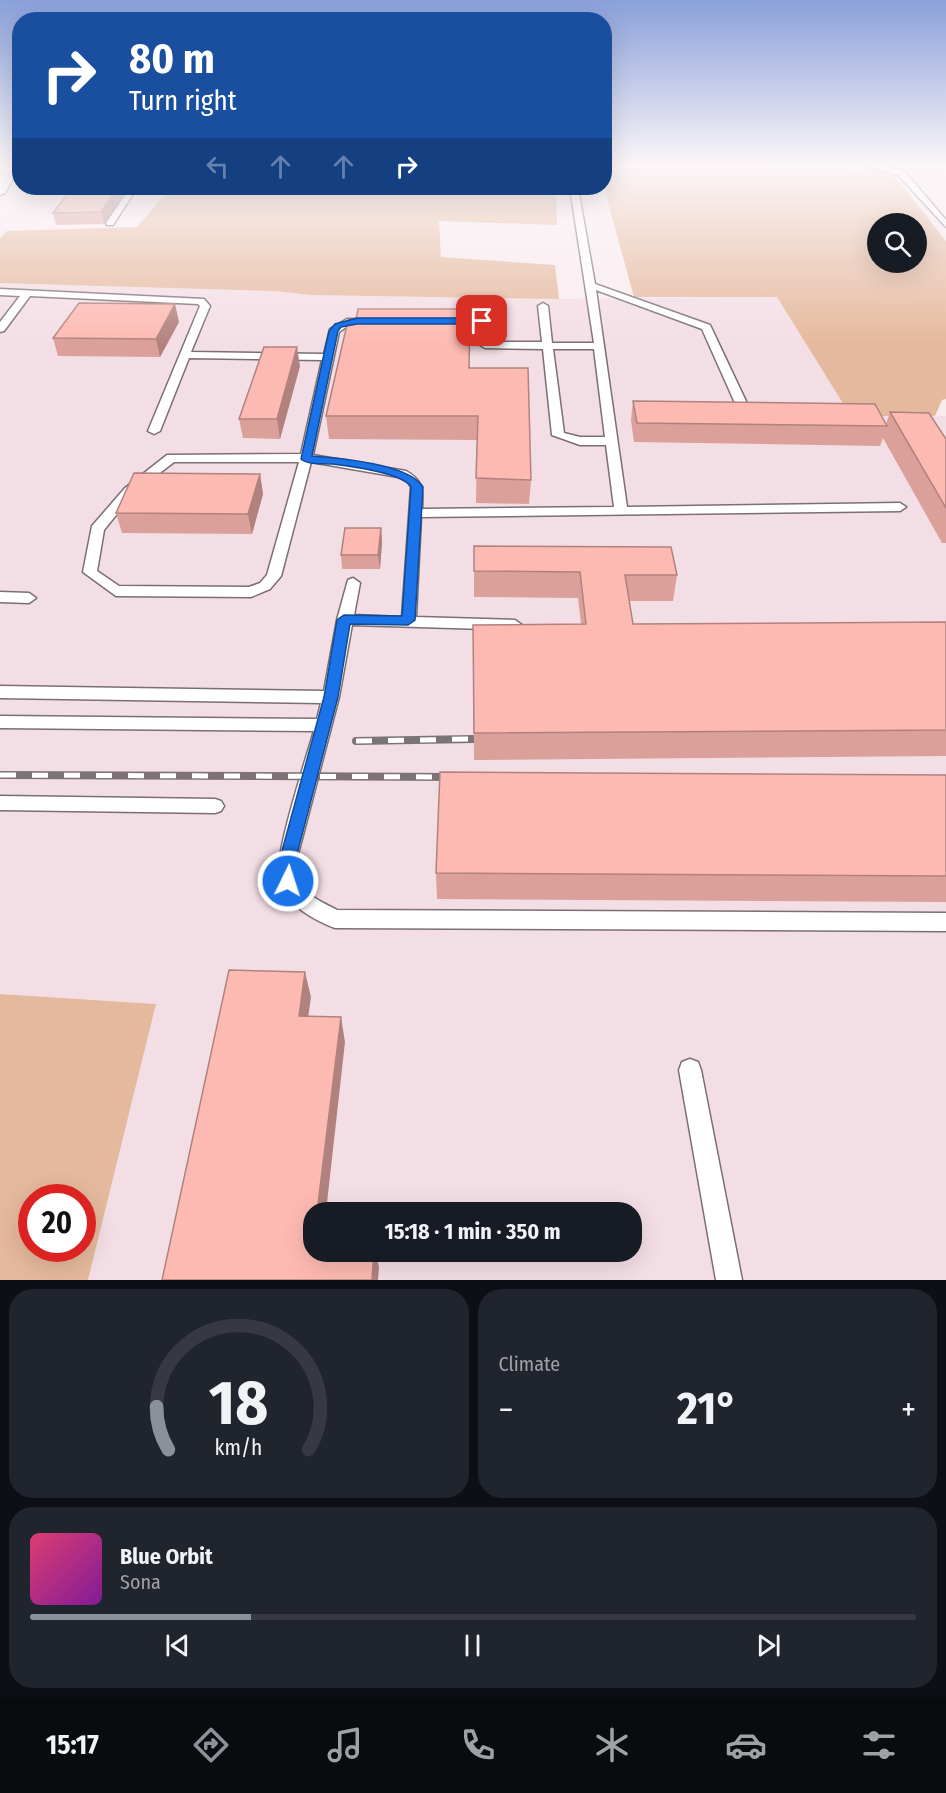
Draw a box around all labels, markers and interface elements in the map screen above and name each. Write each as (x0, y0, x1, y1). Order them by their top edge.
text: 80 m (129, 34, 215, 84)
icon: right (30, 36, 108, 114)
text: Turn right (129, 85, 237, 117)
icon: left (201, 150, 234, 183)
icon: ahead (264, 150, 297, 183)
icon: ahead (327, 150, 360, 183)
icon: right (390, 150, 423, 183)
map controls (867, 213, 927, 273)
button: search (867, 213, 927, 273)
pin (456, 295, 507, 346)
icon: arrive (465, 304, 498, 337)
position arrow (256, 849, 320, 913)
speed limit sign: 20 (18, 1184, 96, 1262)
text: 15:18 · 1 min · 350 m (384, 1218, 561, 1245)
text: Climate (499, 1352, 560, 1376)
text: 18 (209, 1366, 268, 1441)
text: 21° (677, 1382, 737, 1436)
text: − (499, 1390, 513, 1430)
text: + (901, 1390, 916, 1430)
text: km/h (215, 1436, 263, 1462)
text: Blue Orbit (120, 1543, 213, 1570)
text: Sona (120, 1570, 161, 1594)
icon: previous (161, 1629, 194, 1662)
icon: pause (456, 1629, 489, 1662)
icon: next (752, 1629, 785, 1662)
icon: directions (190, 1724, 232, 1766)
icon: music (324, 1724, 366, 1766)
icon: phone (457, 1724, 499, 1766)
icon: climate (591, 1724, 633, 1766)
icon: car (725, 1724, 767, 1766)
icon: filters (858, 1724, 900, 1766)
text: 15:17 (46, 1729, 99, 1761)

